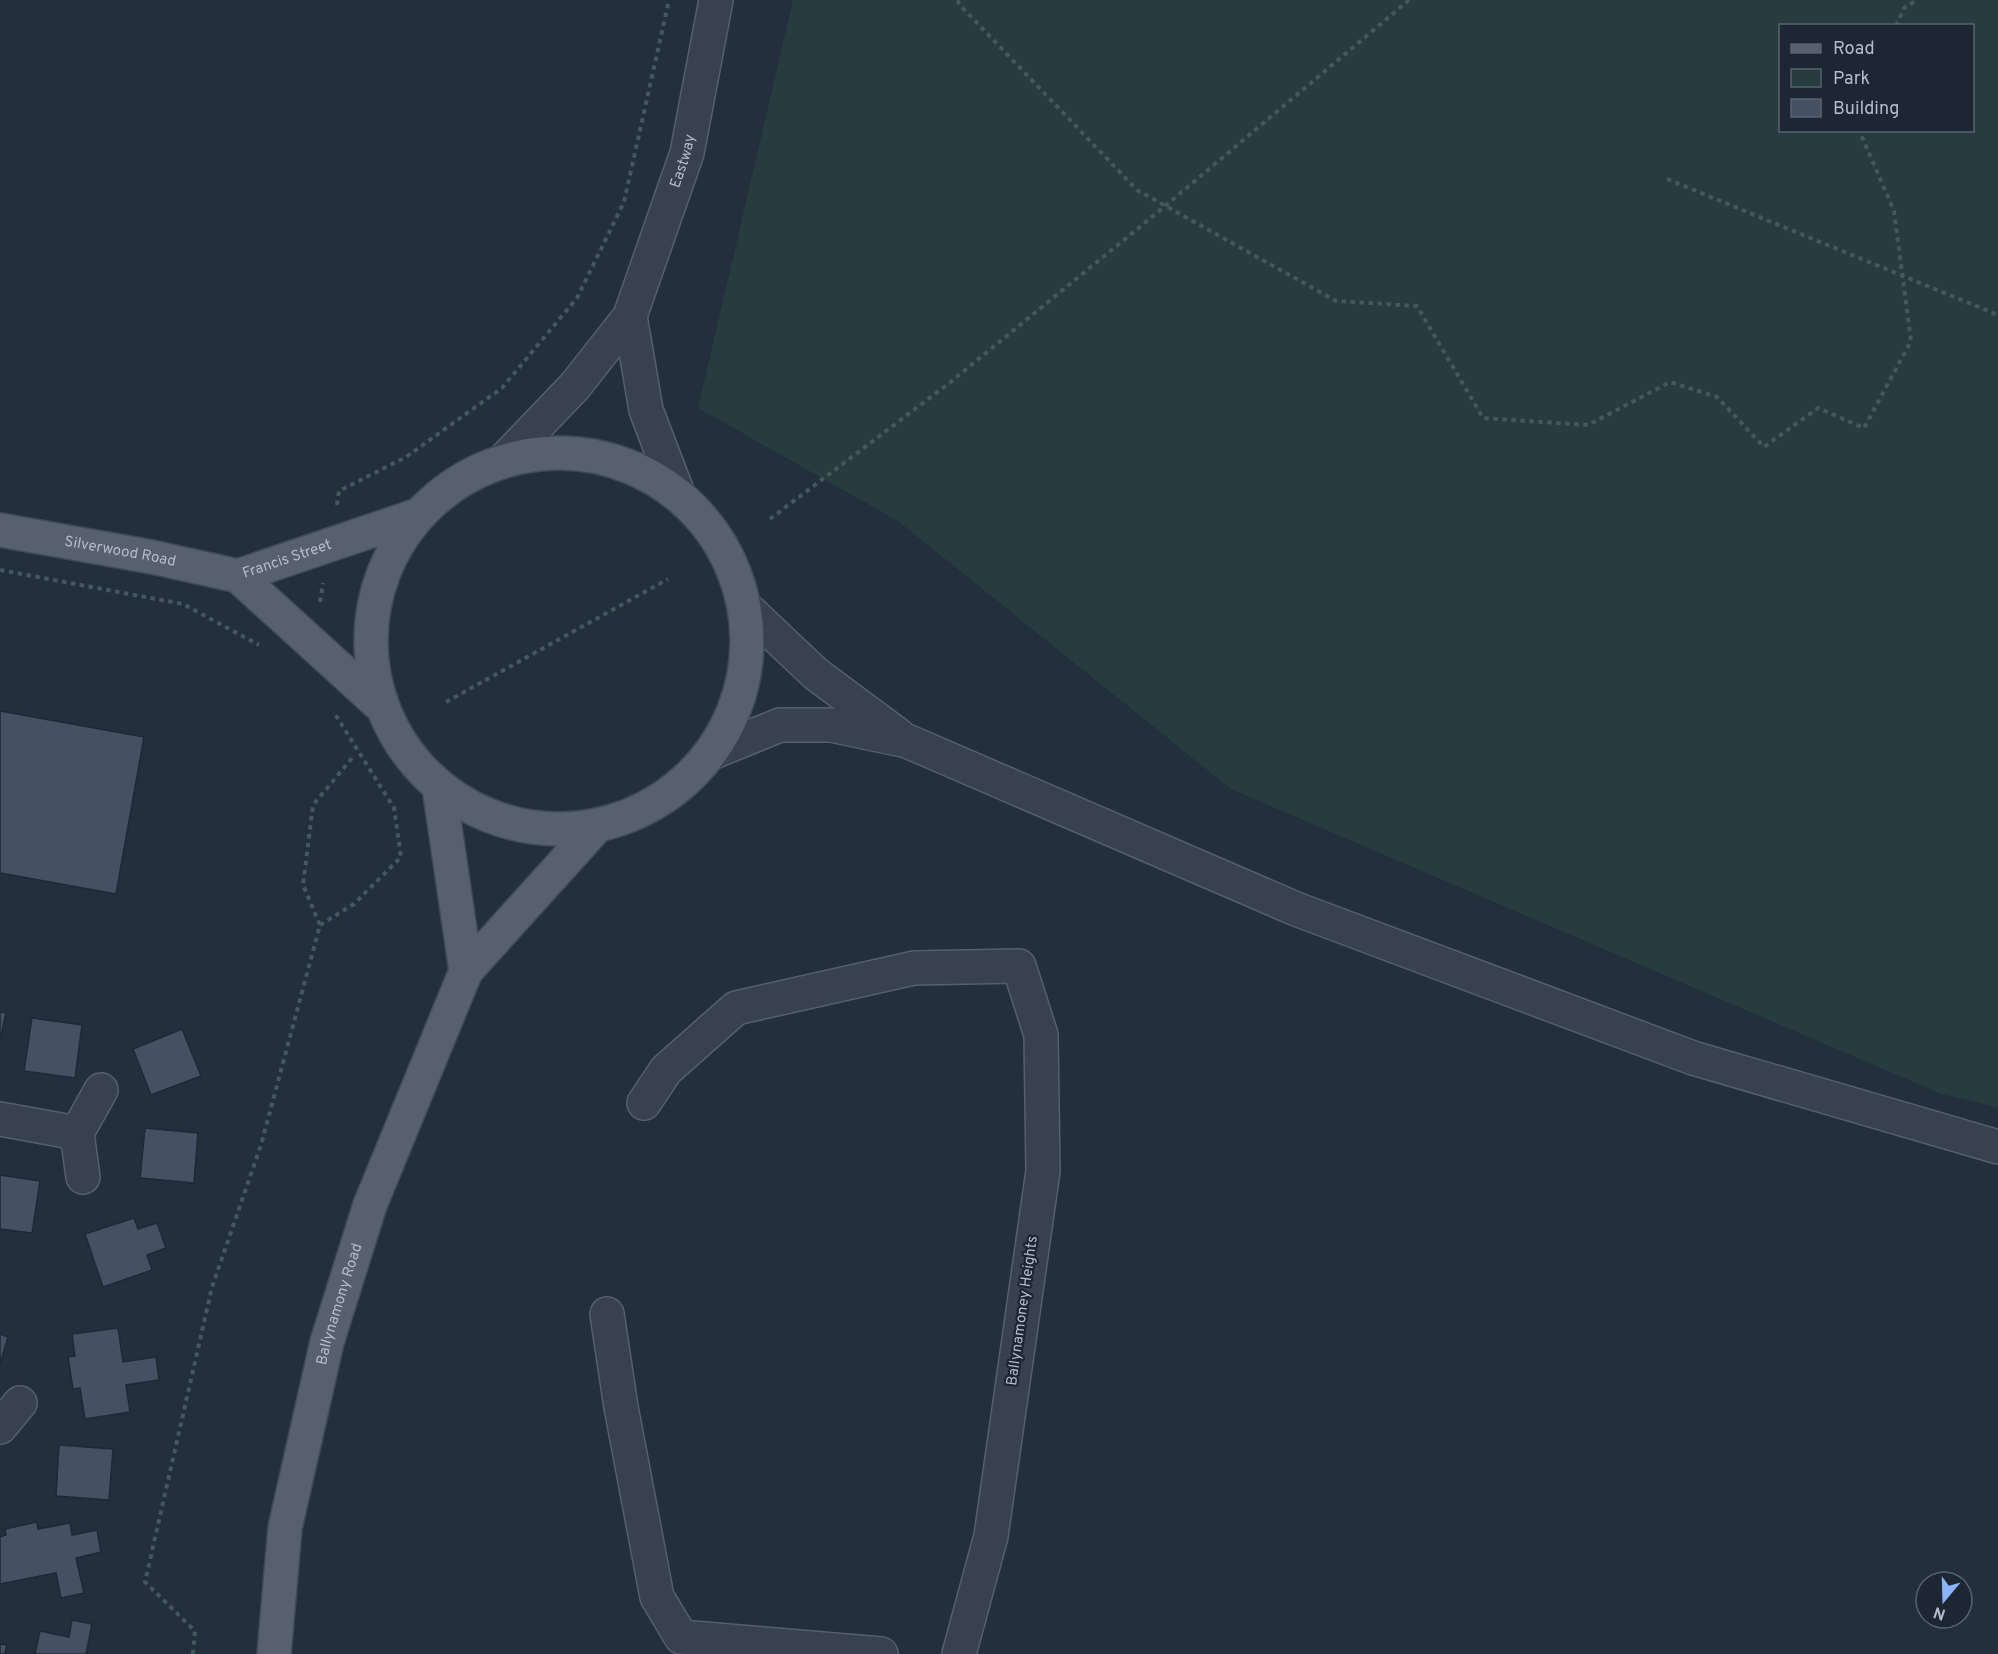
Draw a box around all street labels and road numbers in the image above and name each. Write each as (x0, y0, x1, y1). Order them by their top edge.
street label: Eastway (666, 133, 700, 191)
street label: Silverwood Road (63, 532, 178, 571)
street label: Francis Street (240, 535, 334, 583)
street label: Ballynamoney Heights (1003, 1235, 1043, 1387)
street label: Ballynamony Road (313, 1241, 367, 1367)

